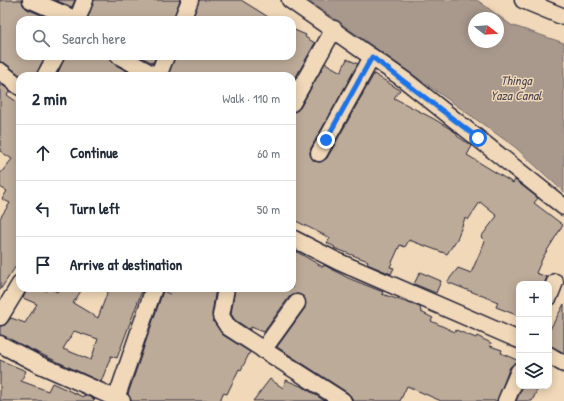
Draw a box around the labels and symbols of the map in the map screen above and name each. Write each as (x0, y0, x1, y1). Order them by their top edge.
north arrow (468, 12, 504, 48)
water label: Thinga Yaza Canal (490, 71, 542, 104)
route start (469, 129, 487, 147)
route end (317, 131, 335, 149)

